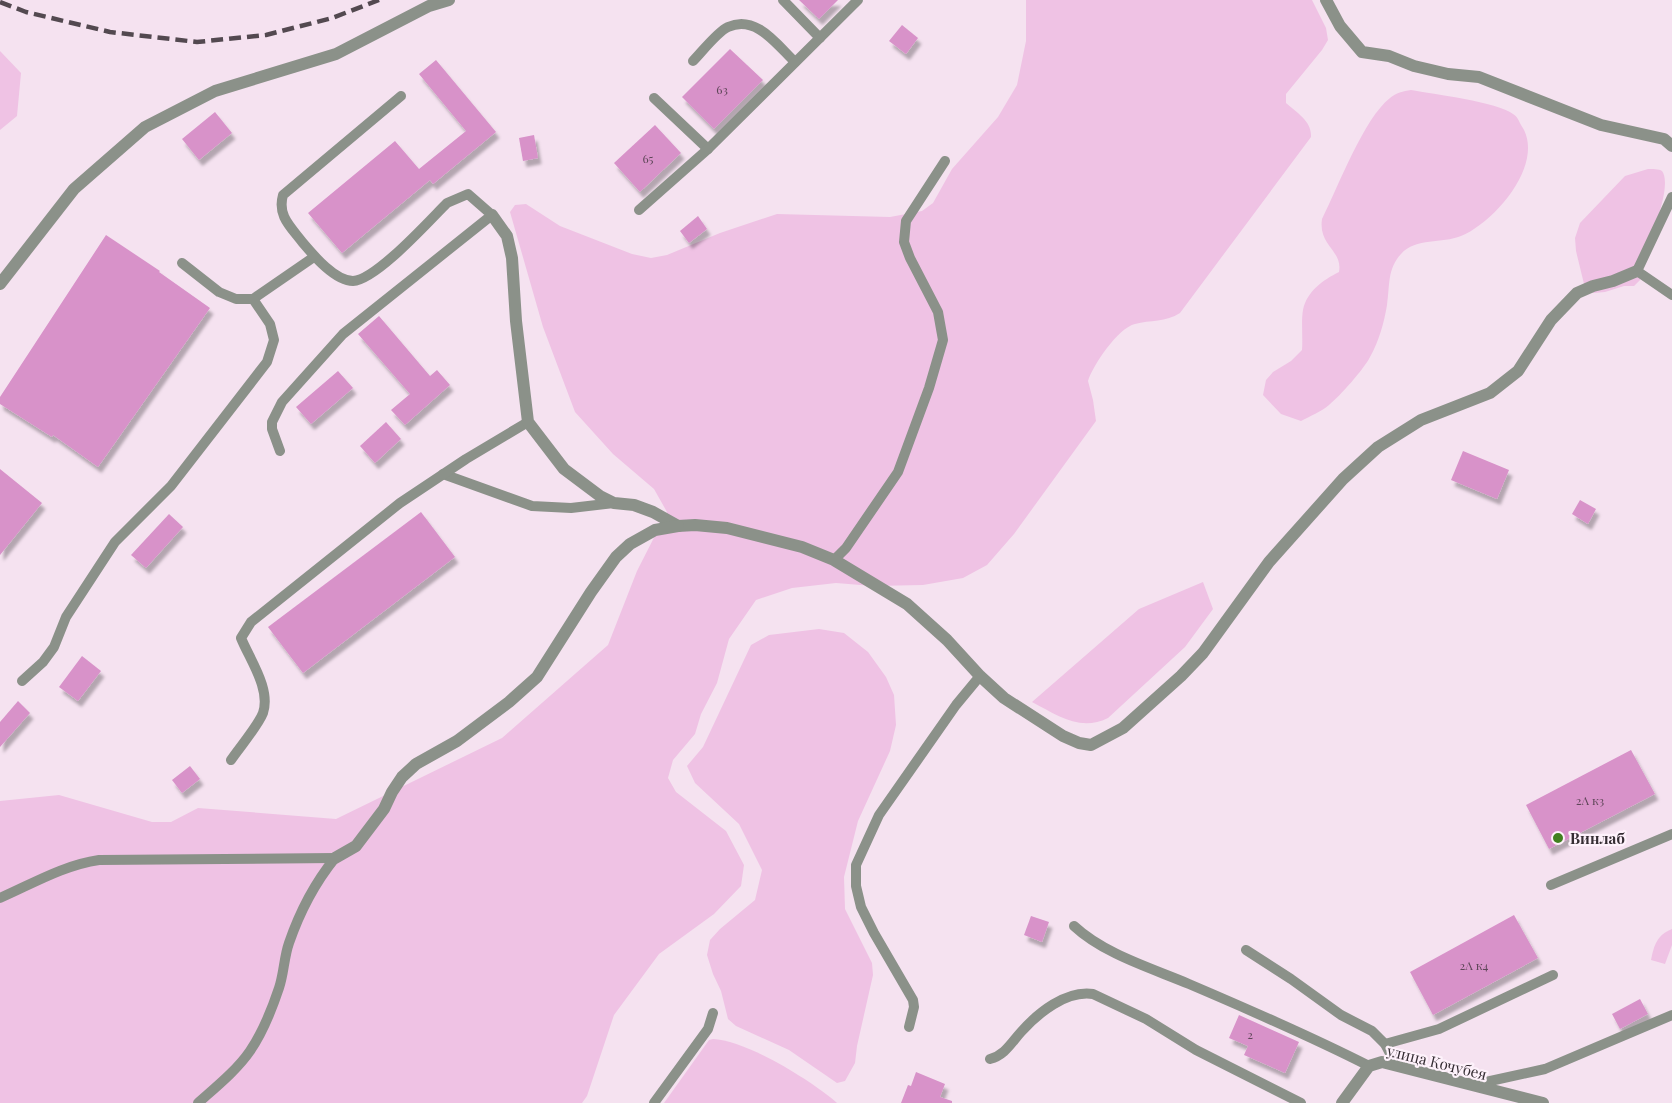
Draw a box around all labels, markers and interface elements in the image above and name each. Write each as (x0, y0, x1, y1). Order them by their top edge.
house number: 63 (716, 81, 728, 97)
house number: 65 (642, 150, 654, 166)
house number: 2А к3 (1576, 792, 1604, 808)
place label: Винлаб (1570, 828, 1625, 848)
marker: Винлаб (1551, 831, 1565, 845)
house number: 2А к4 (1459, 957, 1489, 973)
house number: 2 (1247, 1026, 1253, 1042)
street label: улица Кочубея (1384, 1040, 1489, 1084)

